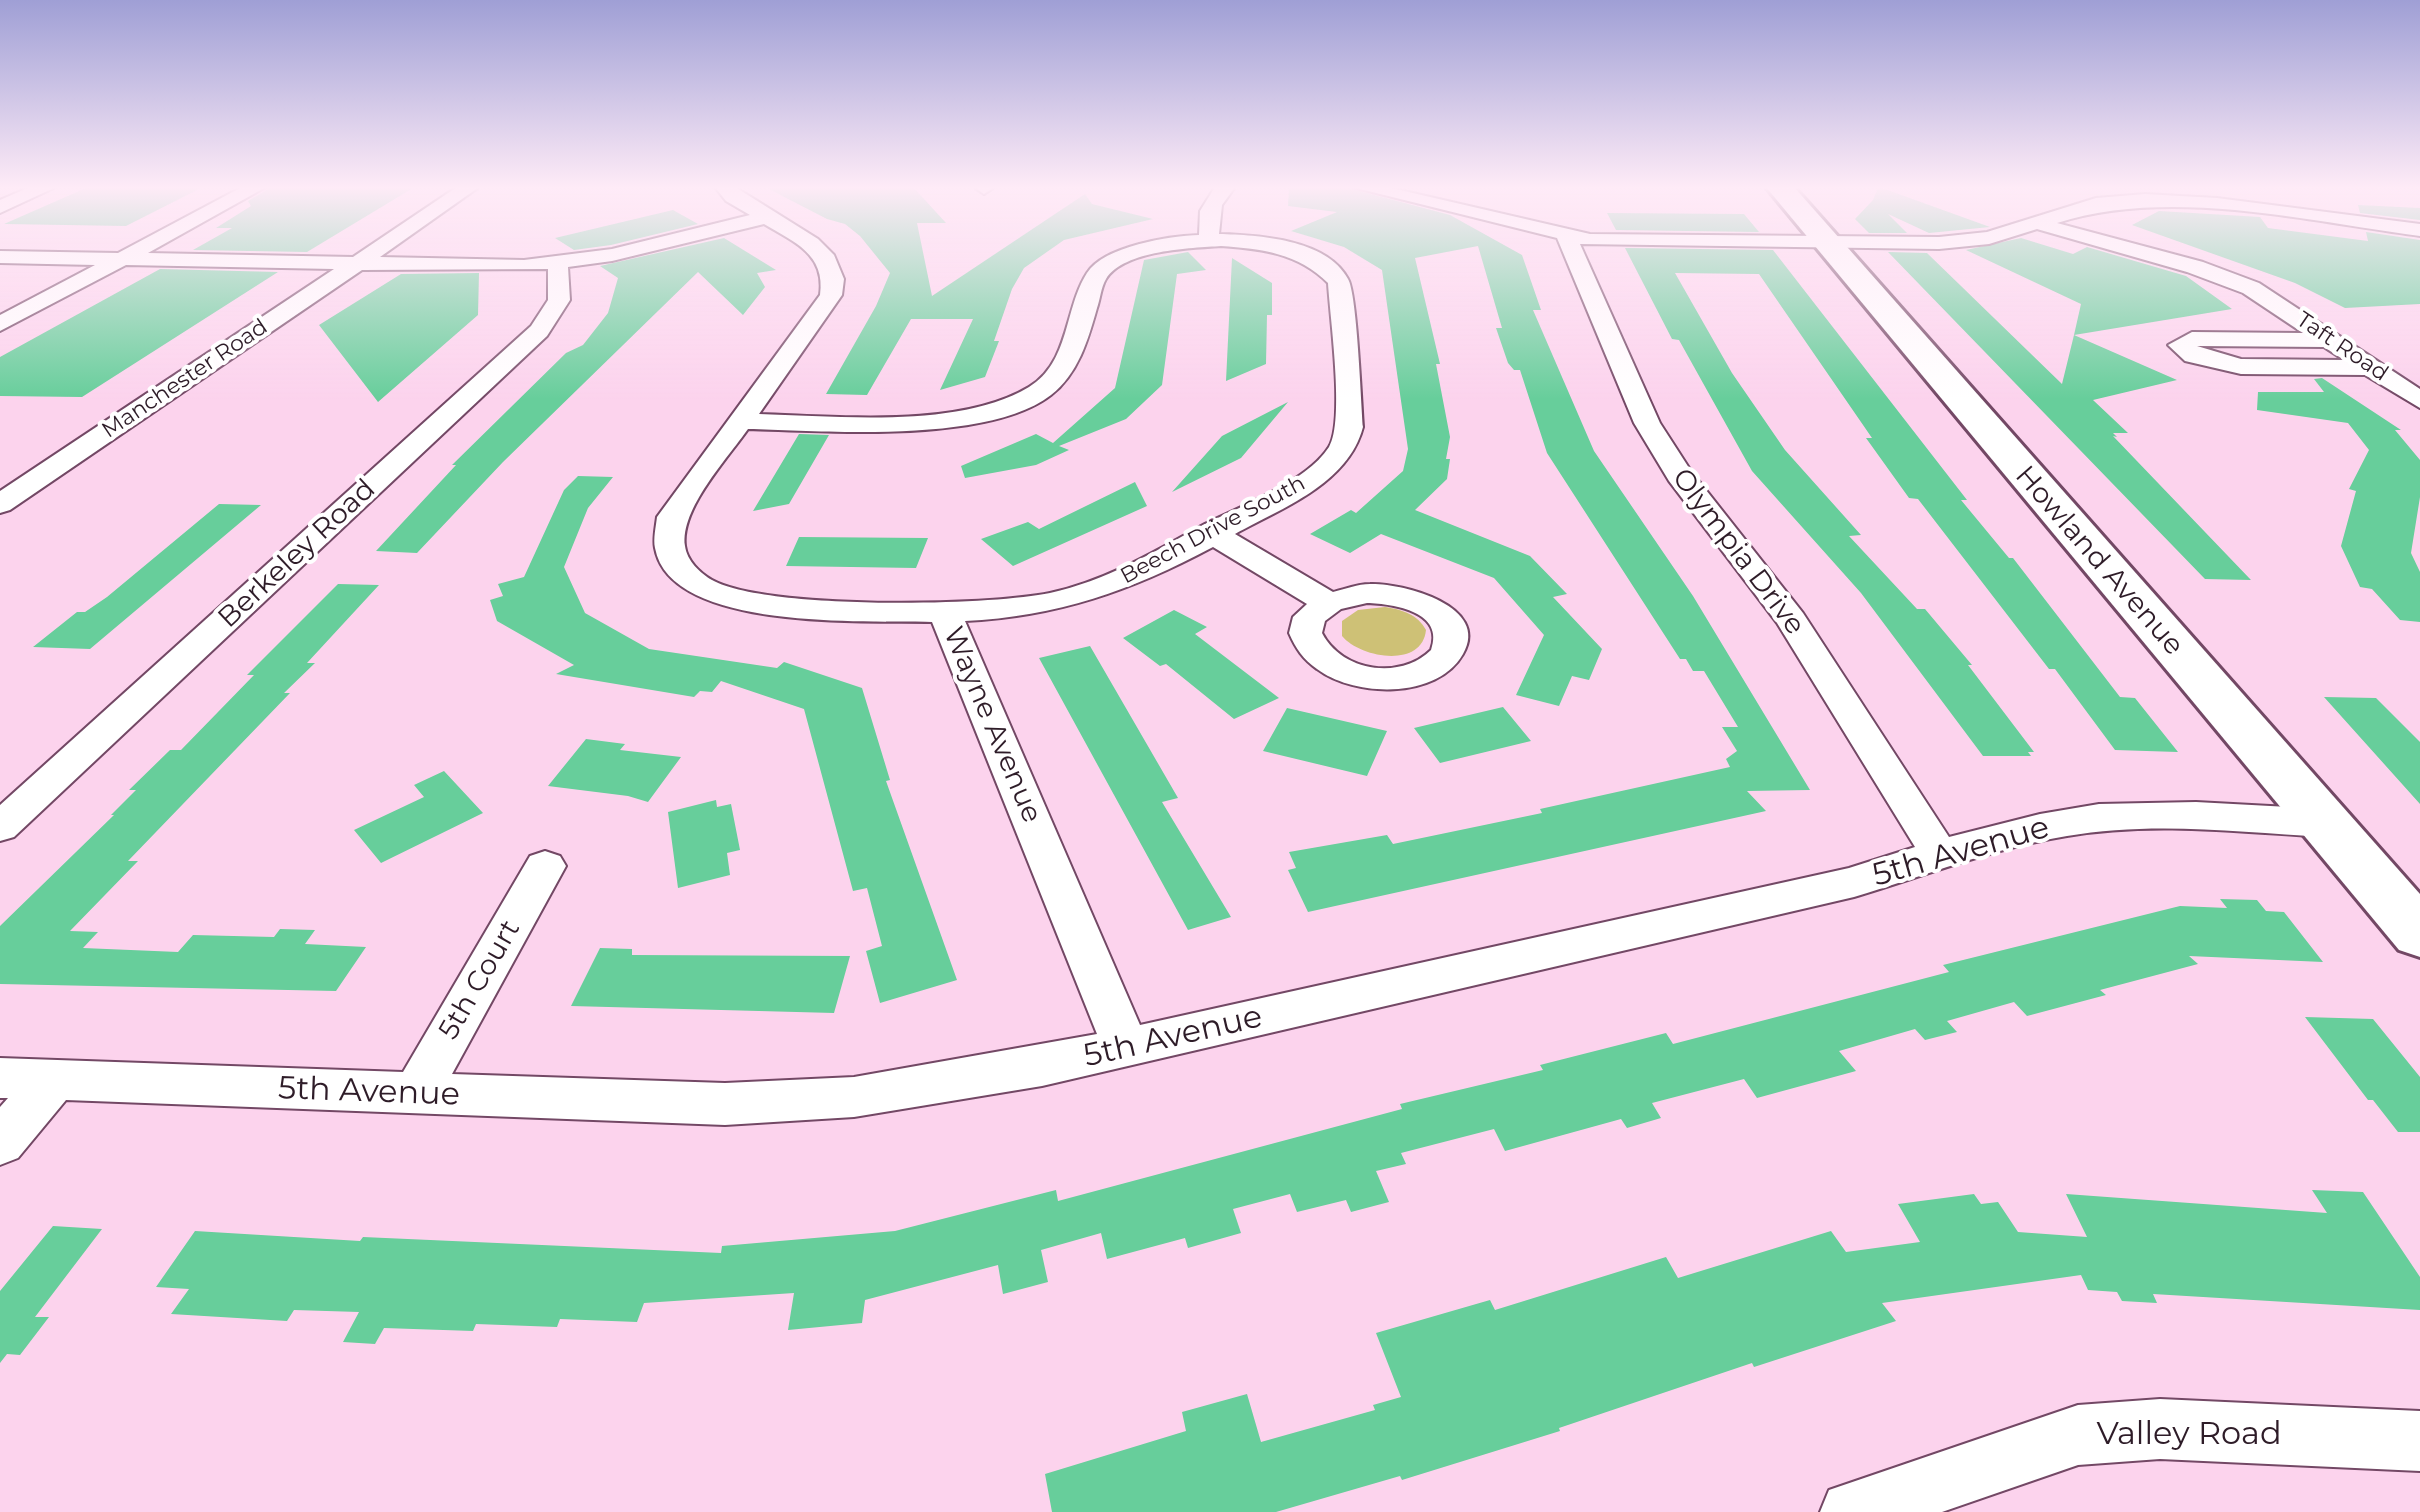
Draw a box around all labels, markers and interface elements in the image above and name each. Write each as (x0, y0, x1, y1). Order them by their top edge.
street label: Taft Road (2291, 307, 2393, 387)
street label: Manchester Road (97, 314, 273, 444)
street label: Howland Avenue (2008, 460, 2190, 662)
street label: Olympia Drive (1665, 462, 1811, 642)
street label: Beech Drive South (1116, 470, 1310, 590)
street label: Berkeley Road (212, 473, 382, 635)
street label: Wayne Avenue (936, 622, 1048, 828)
street label: 5th Avenue (1868, 808, 2054, 896)
street label: 5th Court (432, 914, 528, 1046)
street label: 5th Avenue (1080, 998, 1266, 1076)
street label: 5th Avenue (277, 1070, 461, 1114)
street label: Valley Road (2096, 1416, 2282, 1454)

